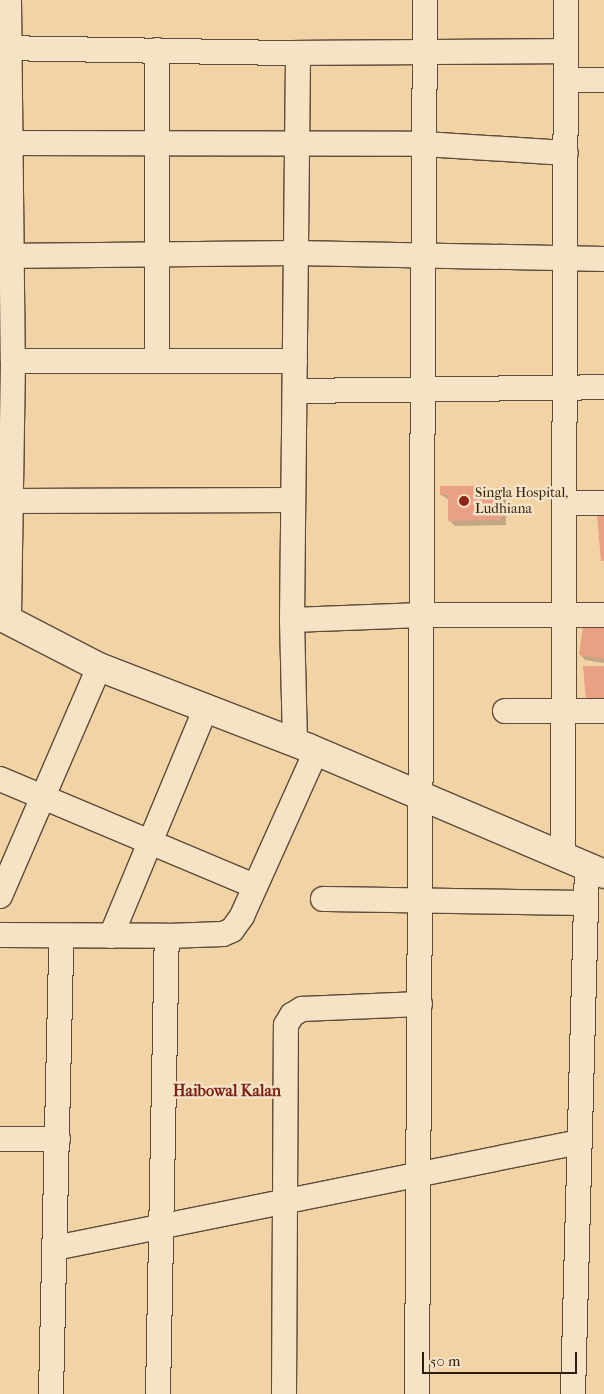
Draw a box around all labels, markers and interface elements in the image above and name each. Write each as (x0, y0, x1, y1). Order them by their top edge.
place label: Singla Hospital, Ludhiana (475, 485, 568, 518)
marker: Singla Hospital, Ludhiana (457, 494, 471, 508)
district label: Haibowal Kalan (173, 1081, 281, 1101)
scale bar (424, 1342, 579, 1374)
text: 50 m (430, 1352, 460, 1370)

